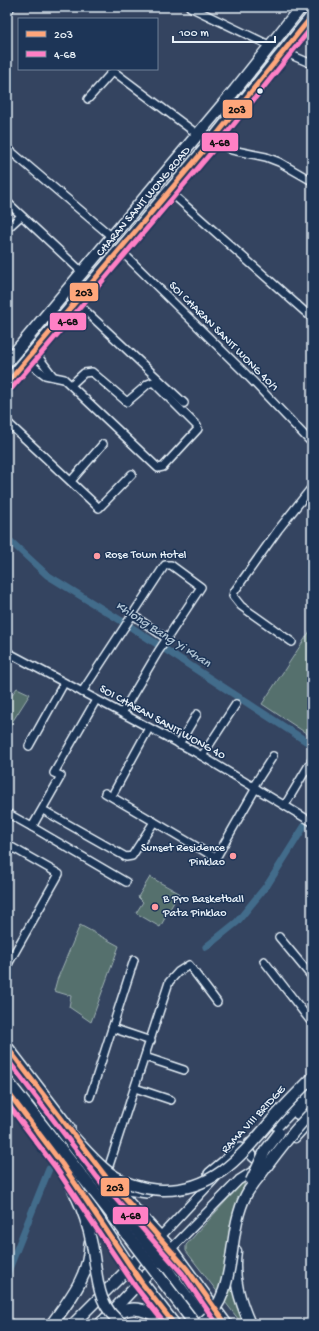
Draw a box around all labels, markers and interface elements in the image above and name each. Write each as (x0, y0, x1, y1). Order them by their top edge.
legend (18, 18, 158, 70)
scale bar (173, 18, 275, 44)
text: 100 m (178, 27, 209, 41)
text: 203 (54, 29, 73, 43)
text: 4-68 (54, 49, 77, 63)
unlabelled marker (255, 86, 265, 96)
line badge: 203 (222, 99, 253, 119)
text: 203 (228, 105, 246, 117)
line badge: 4-68 (201, 132, 239, 152)
text: 4-68 (209, 138, 230, 150)
street label: CHARAN SANIT WONG ROAD (94, 144, 194, 260)
street label: SOI CHARAN SANIT WONG 40/1 (165, 279, 281, 395)
line badge: 203 (69, 282, 99, 302)
text: 203 (75, 288, 93, 300)
line badge: 4-68 (49, 312, 87, 331)
text: 4-68 (57, 317, 78, 329)
place label: Rose Town Hotel (105, 549, 187, 563)
marker: Rose Town Hotel (92, 551, 102, 561)
water label: Khlong Bang Yi Khan (113, 599, 214, 672)
street label: SOI CHARAN SANIT WONG 40 (97, 682, 228, 764)
place label: Sunset Residence Pinklao (141, 842, 226, 870)
marker: Sunset Residence Pinklao (228, 851, 238, 861)
place label: B Pro Basketball Pata Pinklao (162, 893, 244, 921)
marker: B Pro Basketball Pata Pinklao (150, 902, 160, 912)
street label: RAMA VIII BRIDGE (219, 1083, 289, 1157)
line badge: 203 (100, 1177, 130, 1197)
text: 203 (106, 1183, 124, 1195)
line badge: 4-68 (112, 1206, 149, 1225)
text: 4-68 (120, 1211, 141, 1223)

